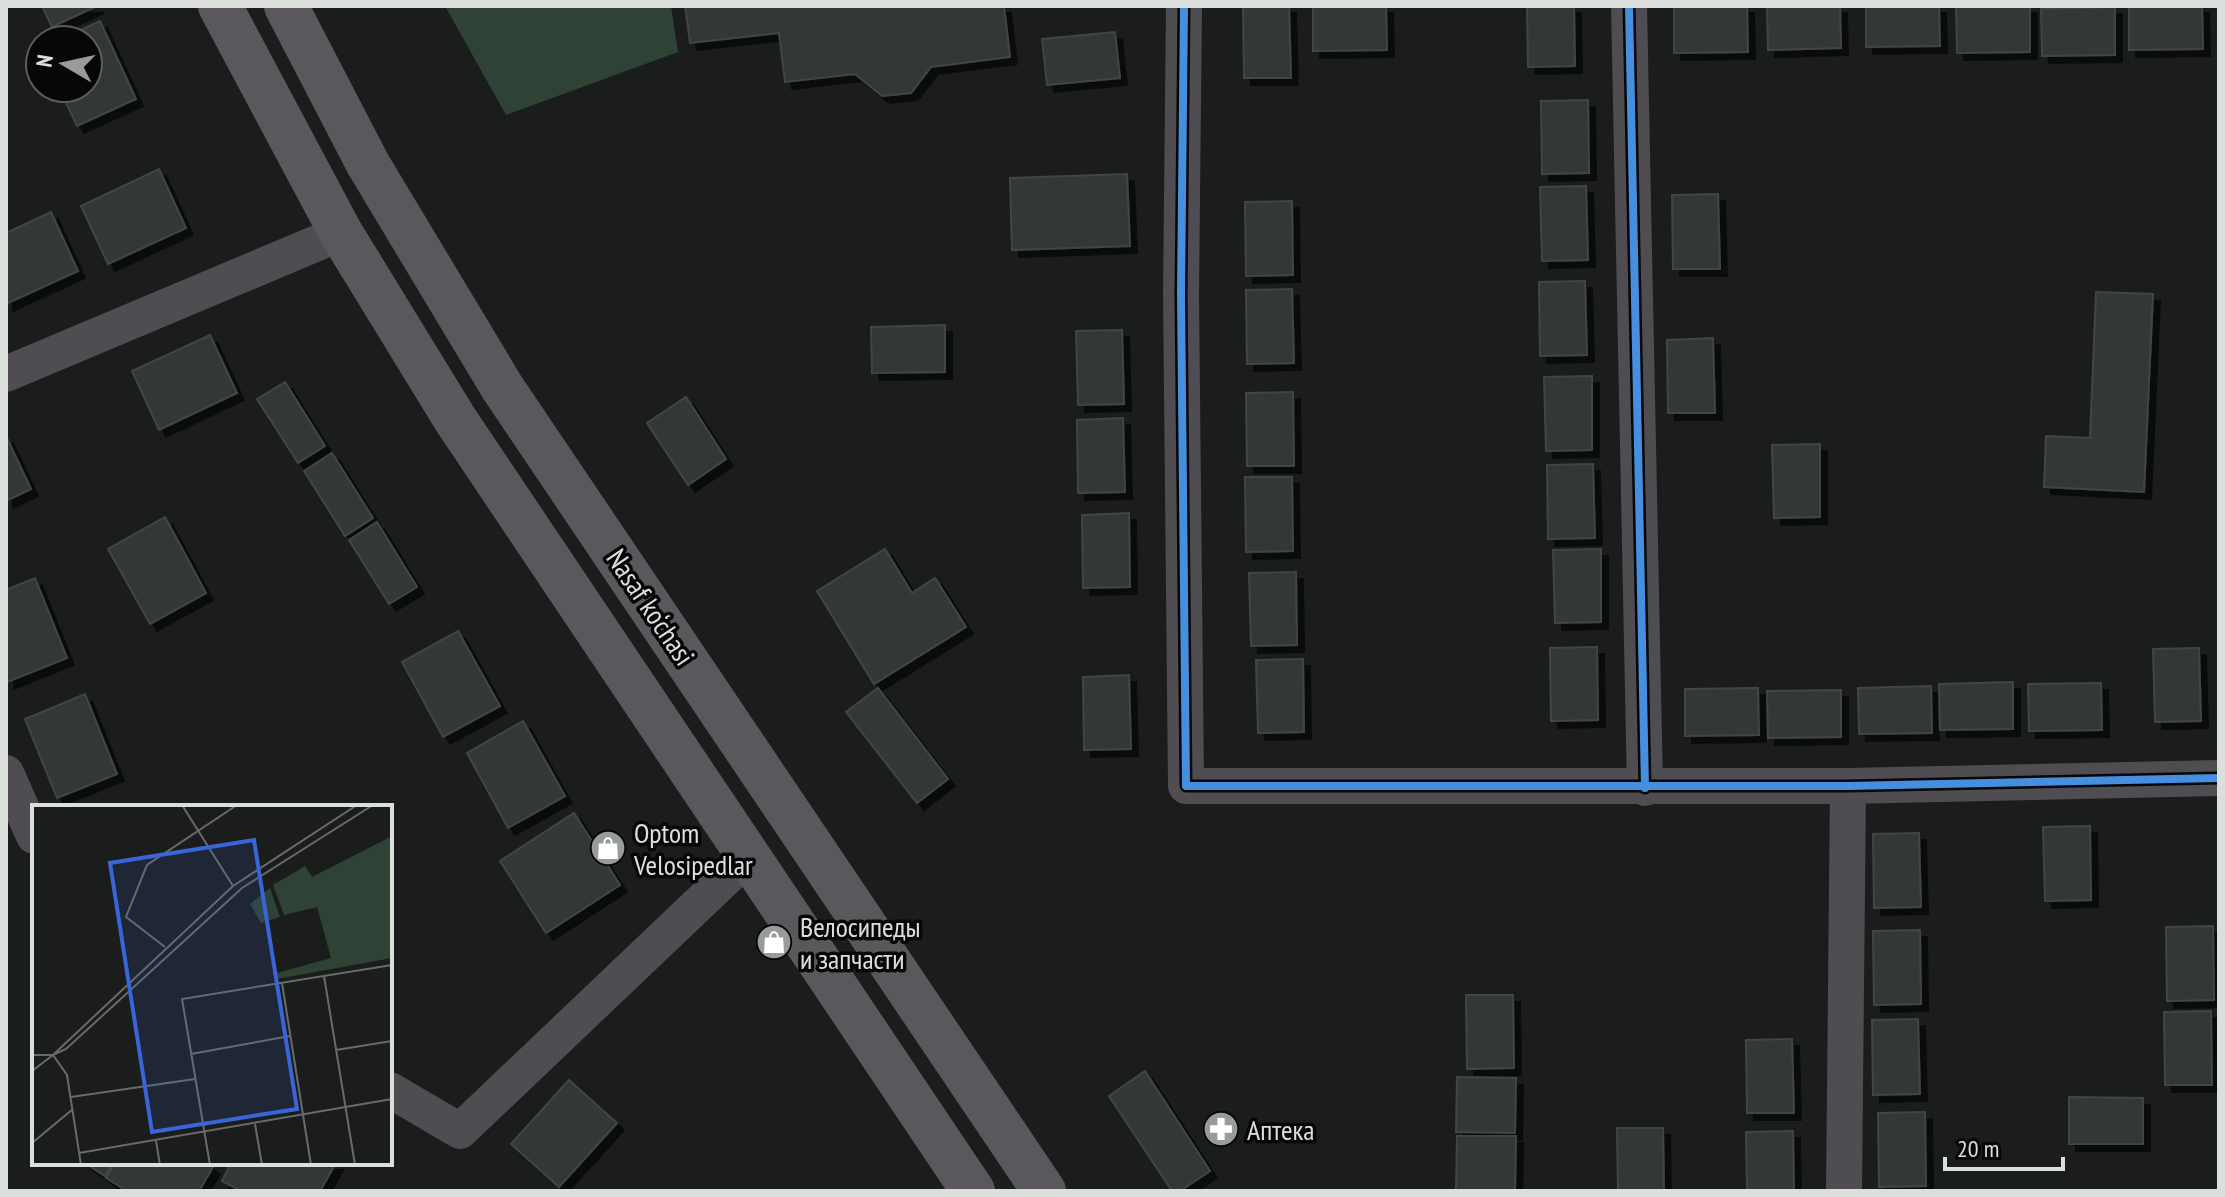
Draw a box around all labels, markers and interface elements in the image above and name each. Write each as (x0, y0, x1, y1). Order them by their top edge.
north arrow (24, 24, 104, 104)
text: N (29, 53, 59, 69)
street label: Nasaf ko‘chasi (599, 542, 703, 672)
inset map (32, 805, 392, 1165)
place label: Optom Velosipedlar (633, 814, 753, 883)
shop icon: Optom Velosipedlar (589, 829, 627, 867)
place label: Велосипеды и запчасти (800, 908, 921, 977)
shop icon: Велосипеды и запчасти (755, 923, 793, 961)
pharmacy icon: Аптека (1202, 1110, 1240, 1148)
place label: Аптека (1247, 1111, 1315, 1148)
scale bar (1945, 1121, 2063, 1171)
text: 20 m (1957, 1133, 1999, 1164)

